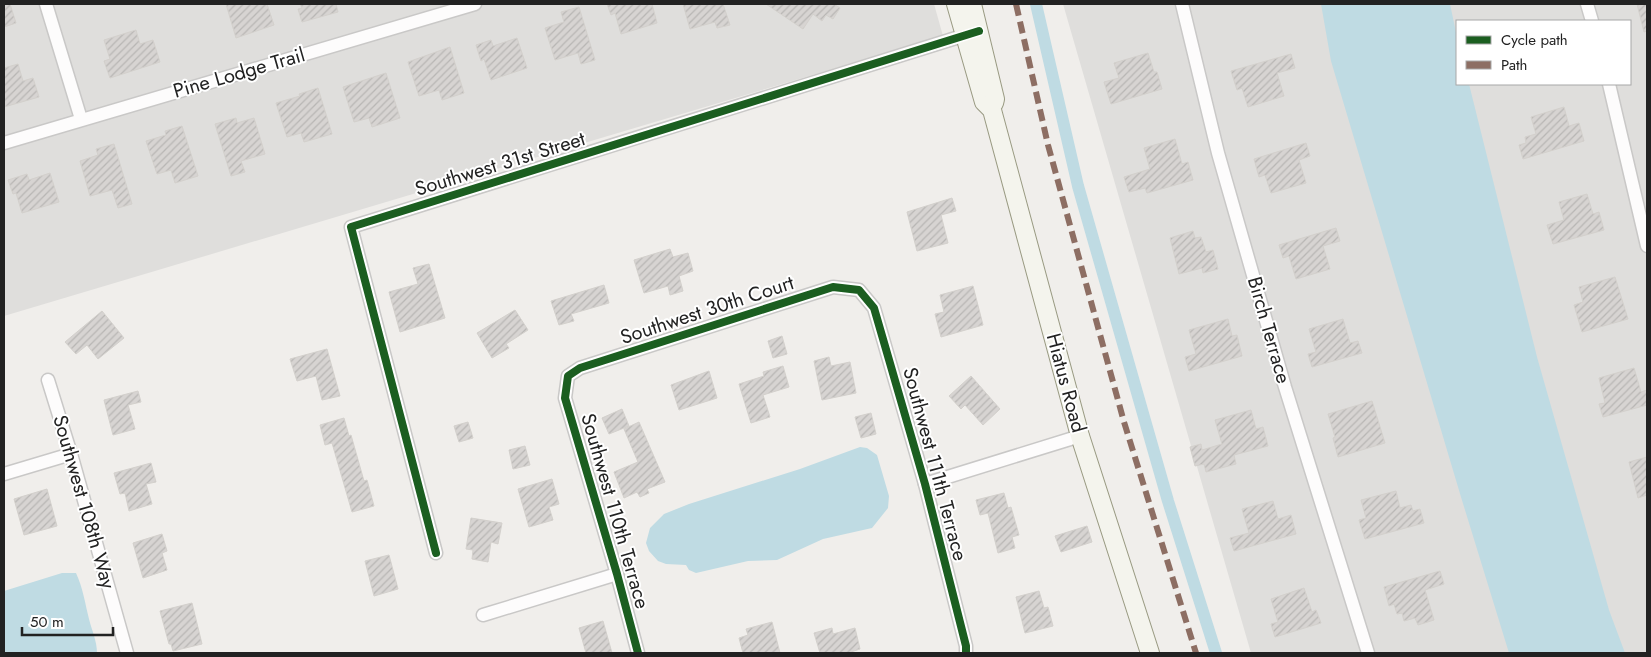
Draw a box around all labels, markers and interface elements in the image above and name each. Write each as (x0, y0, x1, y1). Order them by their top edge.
legend (1456, 20, 1631, 85)
text: Cycle path (1501, 29, 1568, 51)
street label: Pine Lodge Trail (170, 40, 308, 106)
text: Path (1501, 54, 1527, 76)
street label: Southwest 31st Street (411, 124, 589, 204)
street label: Southwest 30th Court (616, 268, 798, 352)
street label: Birch Terrace (1240, 273, 1298, 387)
street label: Hiatus Road (1039, 330, 1093, 436)
street label: Southwest 111th Terrace (895, 364, 975, 564)
street label: Southwest 110th Terrace (573, 410, 657, 612)
street label: Southwest 108th Way (45, 412, 123, 592)
scale bar (22, 604, 114, 636)
text: 50 m (30, 611, 64, 633)

